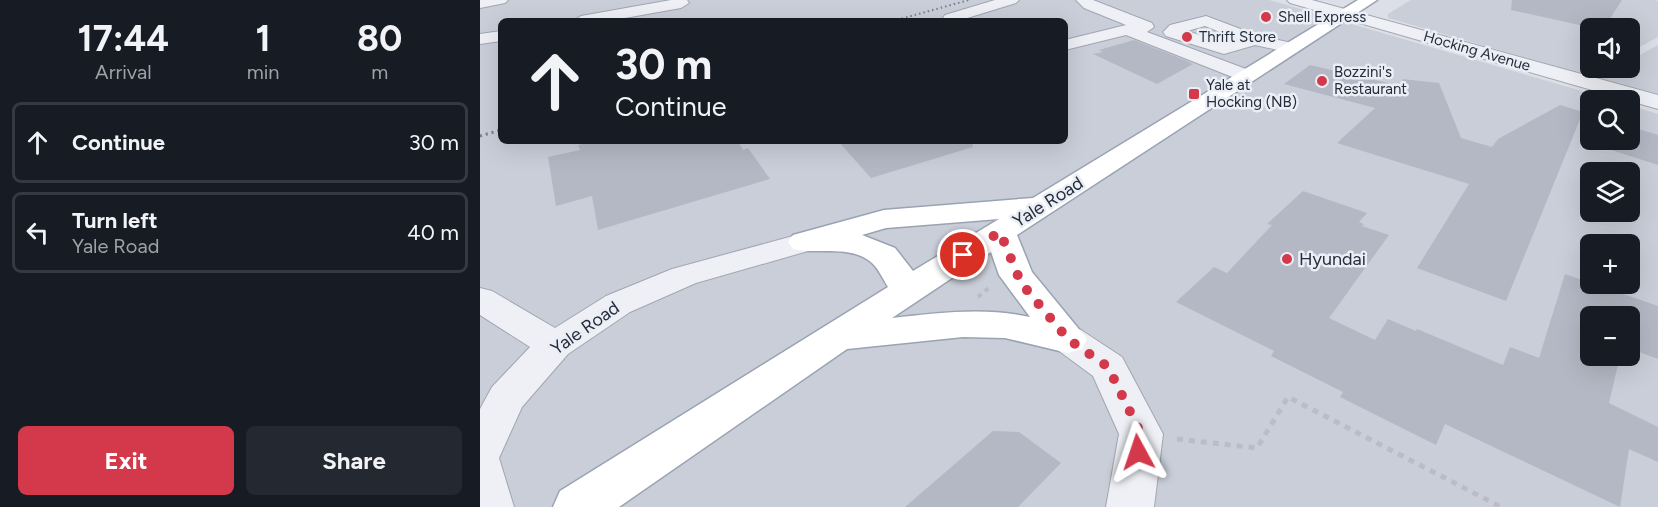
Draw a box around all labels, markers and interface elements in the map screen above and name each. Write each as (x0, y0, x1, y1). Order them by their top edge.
place label: Shell Express (1278, 8, 1366, 26)
marker: Shell Express (1259, 10, 1273, 24)
text: 17:44 (78, 17, 169, 60)
text: 1 (256, 17, 271, 60)
text: 80 (357, 17, 402, 60)
map controls (1580, 18, 1640, 366)
button: sound (1580, 18, 1640, 78)
street label: Hocking Avenue (1421, 27, 1533, 75)
place label: Thrift Store (1199, 28, 1276, 46)
marker: Thrift Store (1180, 30, 1194, 44)
text: 30 m (615, 39, 712, 90)
icon: ahead (516, 42, 594, 120)
text: Arrival (95, 60, 152, 84)
text: min (247, 60, 280, 84)
text: m (371, 60, 388, 84)
place label: Bozzini's Restaurant (1334, 63, 1407, 98)
marker: Bozzini's Restaurant (1315, 74, 1329, 88)
place label: Yale at Hocking (NB) (1206, 76, 1297, 111)
marker: Yale at Hocking (NB) (1187, 87, 1201, 101)
text: Continue (615, 90, 727, 123)
button: search (1580, 90, 1640, 150)
icon: ahead (21, 126, 54, 159)
text: Continue (72, 129, 165, 156)
text: 30 m (409, 129, 459, 156)
button: layers (1580, 162, 1640, 222)
street label: Yale Road (1009, 172, 1087, 232)
text: Turn left (72, 207, 158, 234)
icon: left (21, 216, 54, 249)
text: 40 m (407, 219, 459, 246)
pin (937, 229, 988, 280)
text: Yale Road (72, 234, 159, 258)
button: + (1580, 234, 1640, 294)
icon: arrive (946, 238, 979, 271)
place label: Hyundai (1299, 248, 1366, 270)
marker: Hyundai (1280, 252, 1294, 266)
street label: Yale Road (546, 296, 624, 360)
button: − (1580, 306, 1640, 366)
position arrow (1106, 420, 1170, 484)
button: Exit (18, 426, 234, 495)
button: Share (246, 426, 462, 495)

